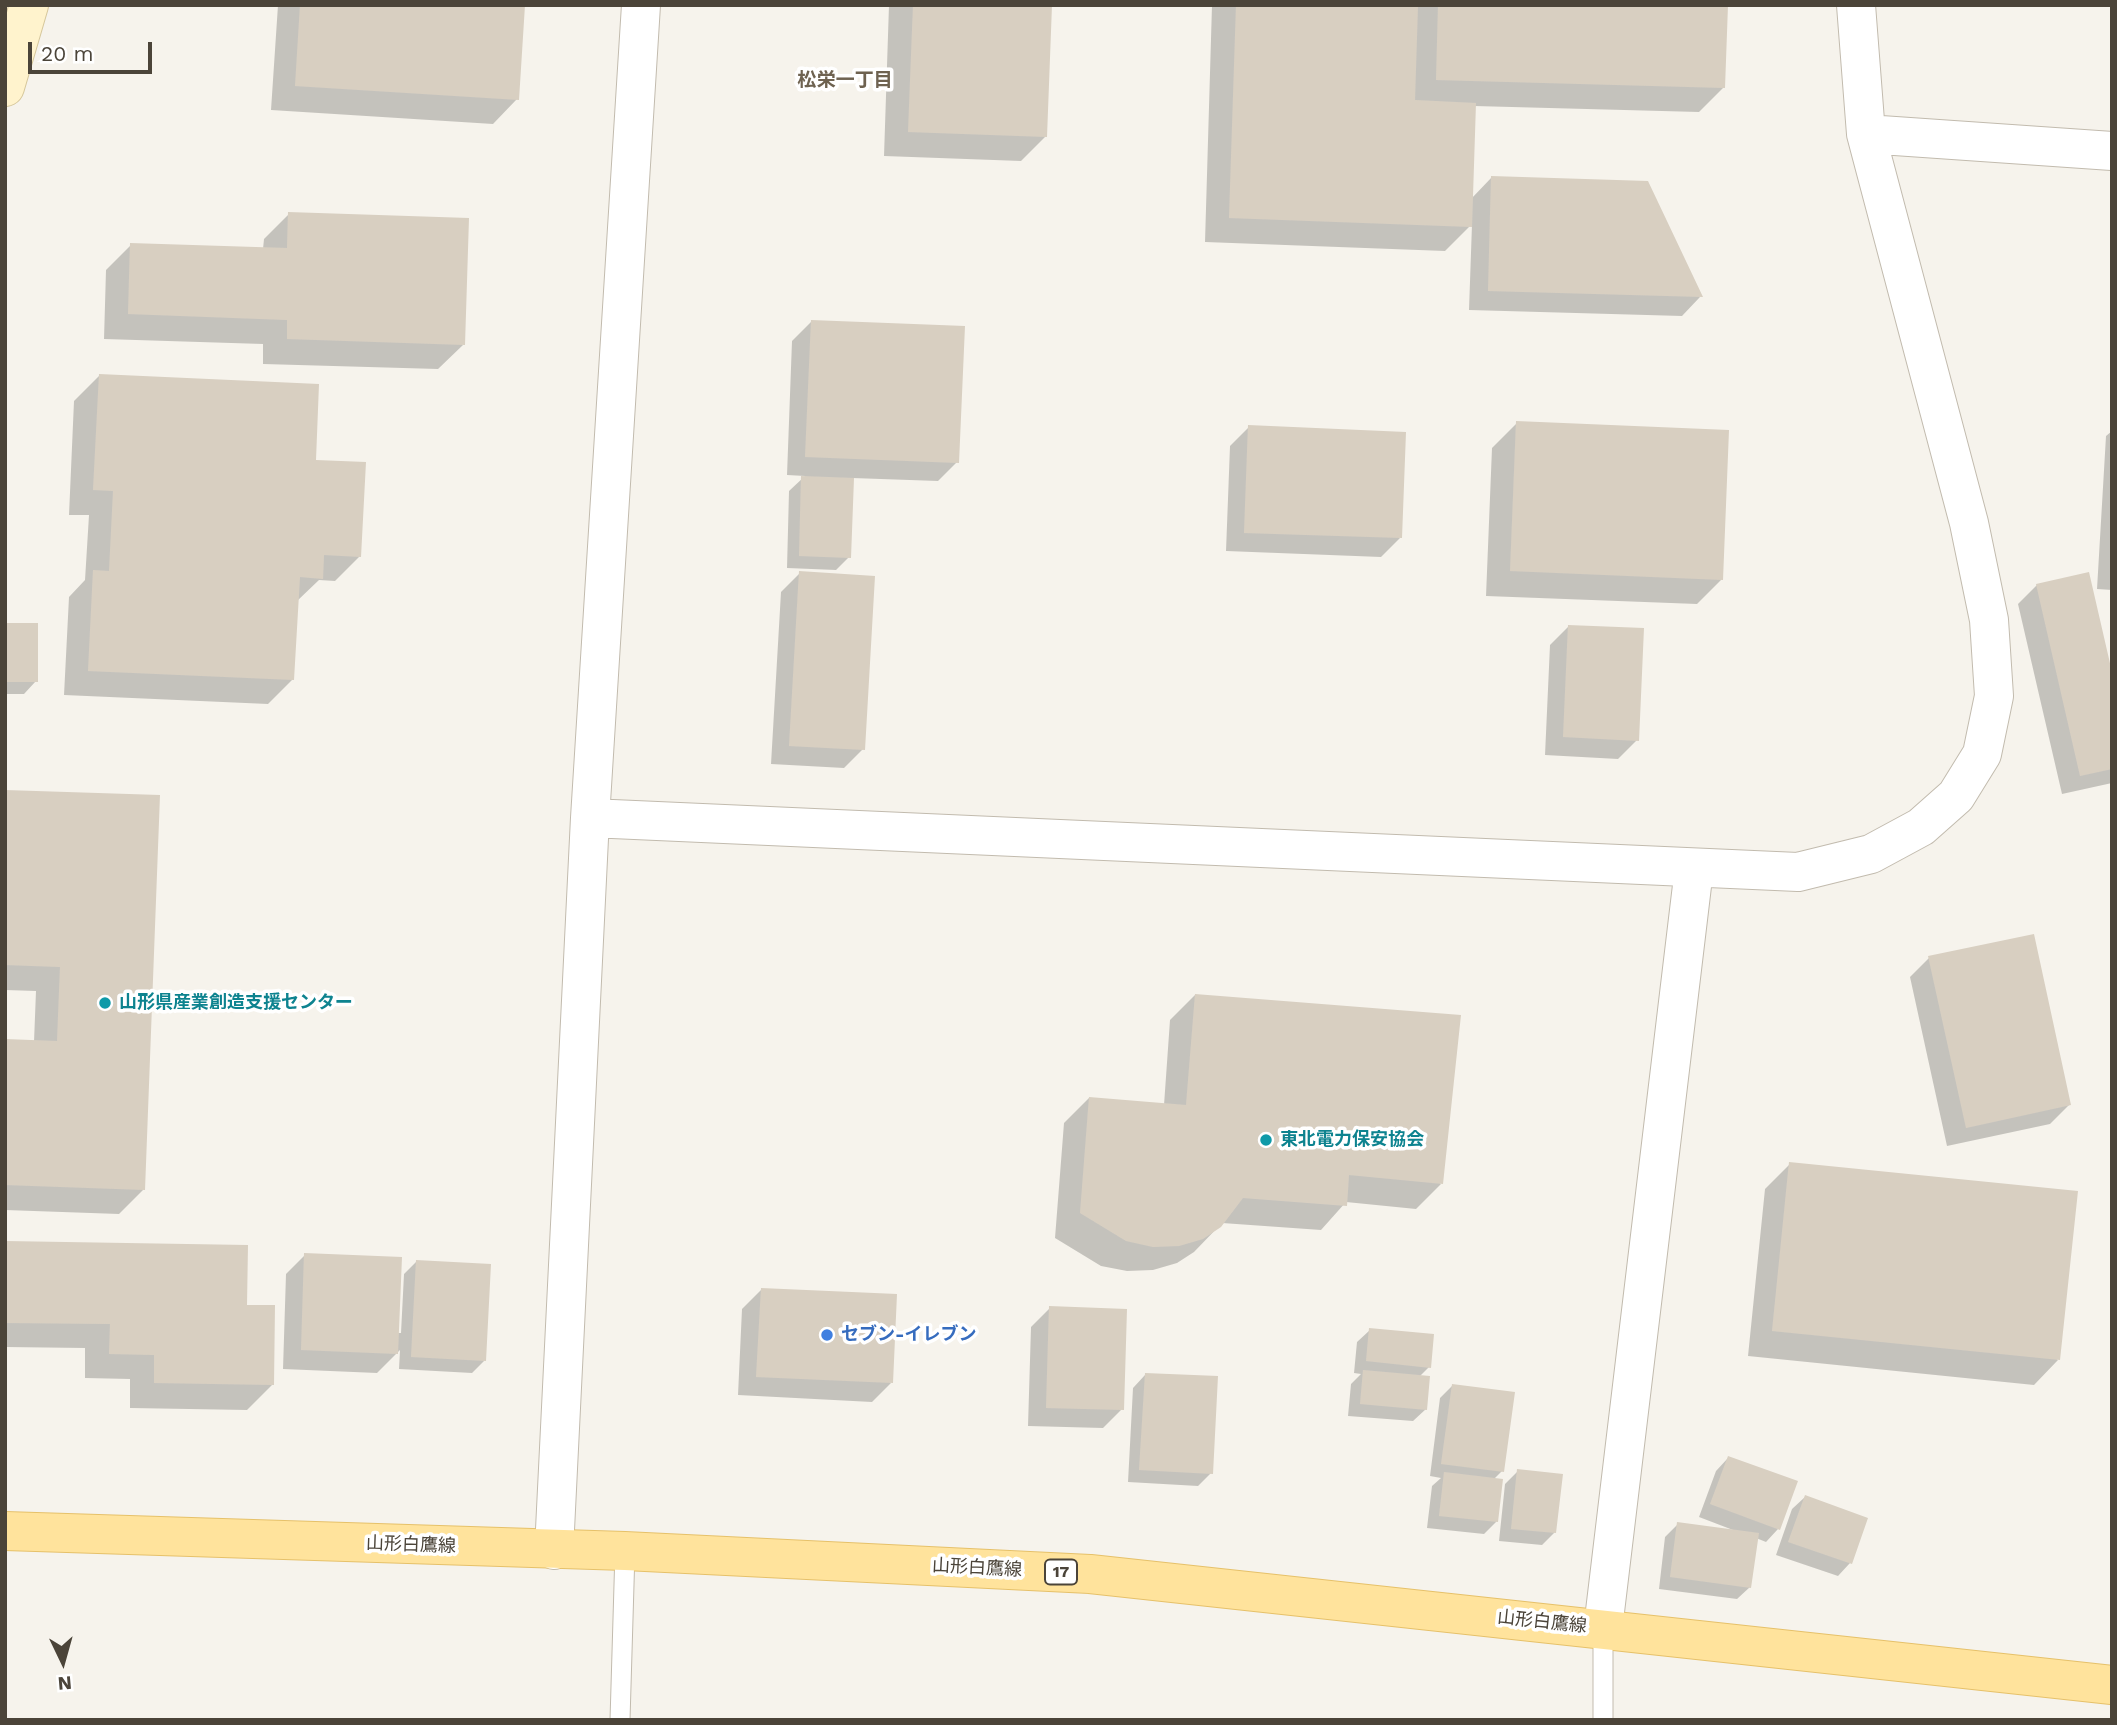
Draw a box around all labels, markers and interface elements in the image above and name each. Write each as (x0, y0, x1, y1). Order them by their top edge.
scale bar (32, 28, 156, 72)
text: 20 m (41, 41, 93, 66)
district label: 松栄一丁目 (798, 69, 892, 91)
place label: 山形県産業創造支援センター (119, 992, 353, 1014)
marker: 山形県産業創造支援センター (97, 995, 113, 1011)
place label: 東北電力保安協会 (1280, 1129, 1424, 1151)
marker: 東北電力保安協会 (1258, 1132, 1274, 1148)
place label: セブン-イレブン (841, 1324, 977, 1346)
marker: セブン-イレブン (819, 1327, 835, 1343)
street label: 山形白鷹線 (366, 1533, 456, 1557)
street label: 山形白鷹線 (931, 1555, 1023, 1581)
road number: 17 (1045, 1560, 1077, 1584)
street label: 山形白鷹線 (1496, 1607, 1588, 1637)
north arrow (28, 1627, 98, 1697)
text: N (57, 1671, 73, 1695)

